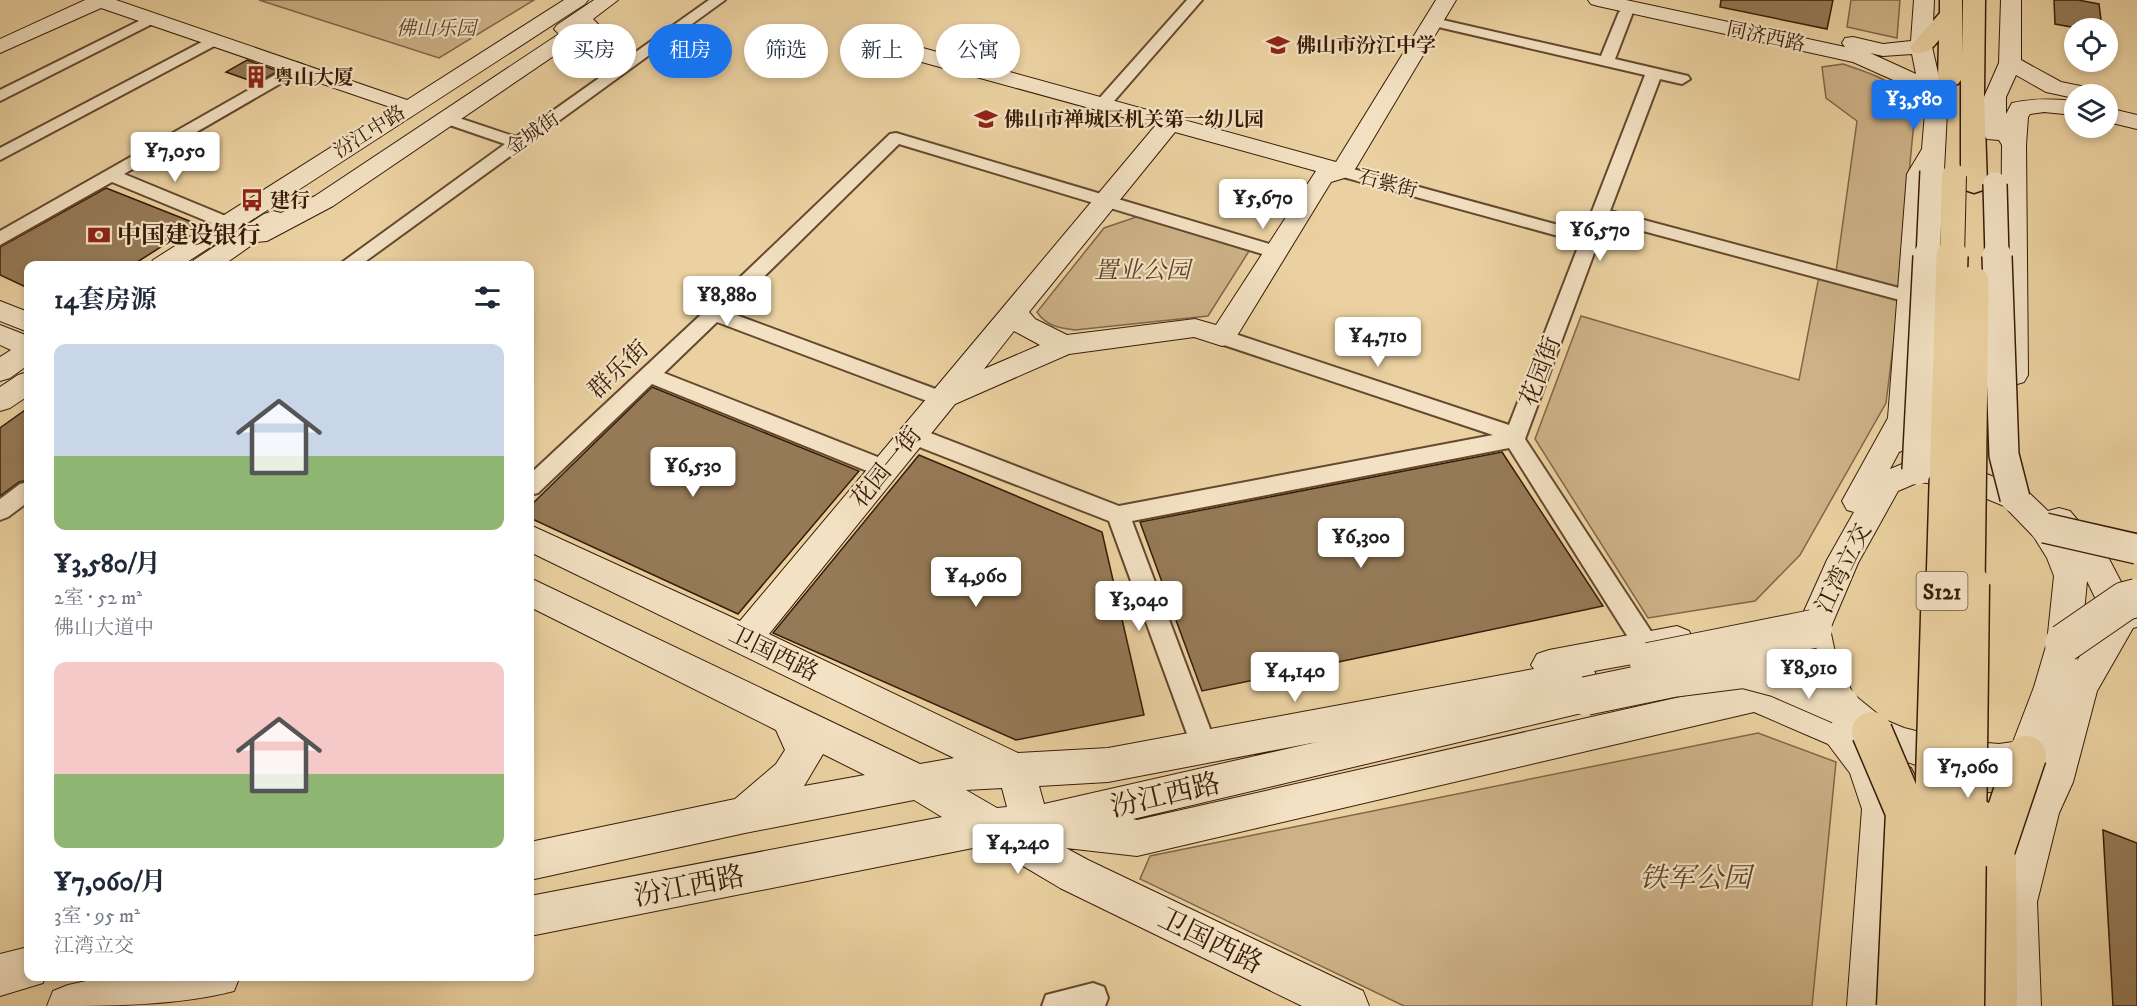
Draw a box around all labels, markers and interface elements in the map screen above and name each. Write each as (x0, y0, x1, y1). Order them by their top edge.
park label: 佛山乐园 (396, 17, 479, 42)
street label: 同济西路 (1724, 17, 1807, 58)
map controls (2064, 18, 2118, 138)
button: locate (2064, 18, 2118, 72)
chip: 买房 (552, 24, 636, 78)
chip: 租房 (648, 24, 732, 78)
chip: 筛选 (744, 24, 828, 78)
chip: 新上 (840, 24, 924, 78)
chip: 公寓 (936, 24, 1020, 78)
school or university icon: 佛山市汾江中学 (1265, 32, 1291, 58)
place label: 佛山市汾江中学 (1296, 34, 1436, 59)
building icon: 粤山大厦 (243, 64, 269, 90)
place label: 粤山大厦 (274, 66, 354, 91)
pin: ¥3,580 (1865, 80, 1963, 131)
button: layers (2064, 84, 2118, 138)
text: ¥3,580 (1886, 87, 1942, 112)
street label: 汾江中路 (329, 100, 410, 164)
school or university icon: 佛山市禅城区机关第一幼儿园 (973, 106, 999, 132)
street label: 金城街 (501, 107, 565, 162)
place label: 佛山市禅城区机关第一幼儿园 (1004, 108, 1264, 133)
pin: ¥7,050 (126, 132, 224, 183)
text: ¥7,050 (145, 139, 205, 164)
street label: 石紫街 (1355, 165, 1420, 204)
pin: ¥5,670 (1214, 179, 1312, 230)
text: ¥5,670 (1233, 186, 1293, 211)
bus stop icon: 建行 (239, 187, 265, 213)
place label: 建行 (270, 189, 310, 214)
pin: ¥6,570 (1551, 211, 1649, 262)
text: ¥6,570 (1570, 218, 1630, 243)
place label: 中国建设银行 (117, 221, 261, 251)
bank icon: 中国建设银行 (86, 222, 112, 248)
park label: 置业公园 (1094, 256, 1194, 286)
pin: ¥8,880 (678, 276, 776, 327)
icon: filters (471, 281, 504, 314)
text: ¥8,880 (697, 283, 757, 308)
text: 14套房源 (54, 284, 157, 317)
pin: ¥4,710 (1329, 317, 1427, 368)
text: ¥4,710 (1349, 324, 1407, 349)
street label: 花园街 (1514, 332, 1568, 410)
street label: 群乐街 (582, 334, 655, 405)
icon: home (225, 383, 333, 491)
street label: 花园一街 (845, 421, 929, 514)
pin: ¥6,530 (644, 447, 742, 498)
text: ¥6,530 (664, 454, 722, 479)
pin: ¥6,300 (1312, 518, 1410, 569)
street label: 江湾立交 (1809, 519, 1878, 618)
text: ¥6,300 (1332, 525, 1390, 550)
text: ¥3,580/月 (54, 548, 161, 581)
pin: ¥4,960 (927, 557, 1025, 608)
text: ¥4,960 (945, 564, 1007, 589)
road number: S121 (1916, 572, 1968, 610)
pin: ¥3,040 (1090, 581, 1188, 632)
text: 2室 · 52 m² (54, 586, 142, 611)
text: ¥3,040 (1109, 588, 1169, 613)
text: 佛山大道中 (54, 616, 154, 641)
street label: 卫国西路 (724, 619, 823, 688)
pin: ¥8,910 (1760, 649, 1858, 700)
pin: ¥4,140 (1246, 652, 1344, 703)
text: ¥8,910 (1781, 656, 1837, 681)
text: ¥4,140 (1265, 659, 1325, 684)
icon: home (225, 701, 333, 809)
pin: ¥7,060 (1919, 748, 2017, 799)
text: ¥7,060 (1937, 755, 1999, 780)
street label: 汾江西路 (1107, 766, 1224, 825)
pin: ¥4,240 (969, 824, 1067, 875)
text: ¥4,240 (987, 831, 1049, 856)
street label: 汾江西路 (631, 859, 748, 914)
park label: 铁军公园 (1639, 861, 1755, 896)
text: ¥7,060/月 (54, 866, 167, 899)
street label: 卫国西路 (1152, 901, 1268, 982)
text: 3室 · 95 m² (54, 904, 140, 929)
text: 江湾立交 (54, 934, 134, 959)

